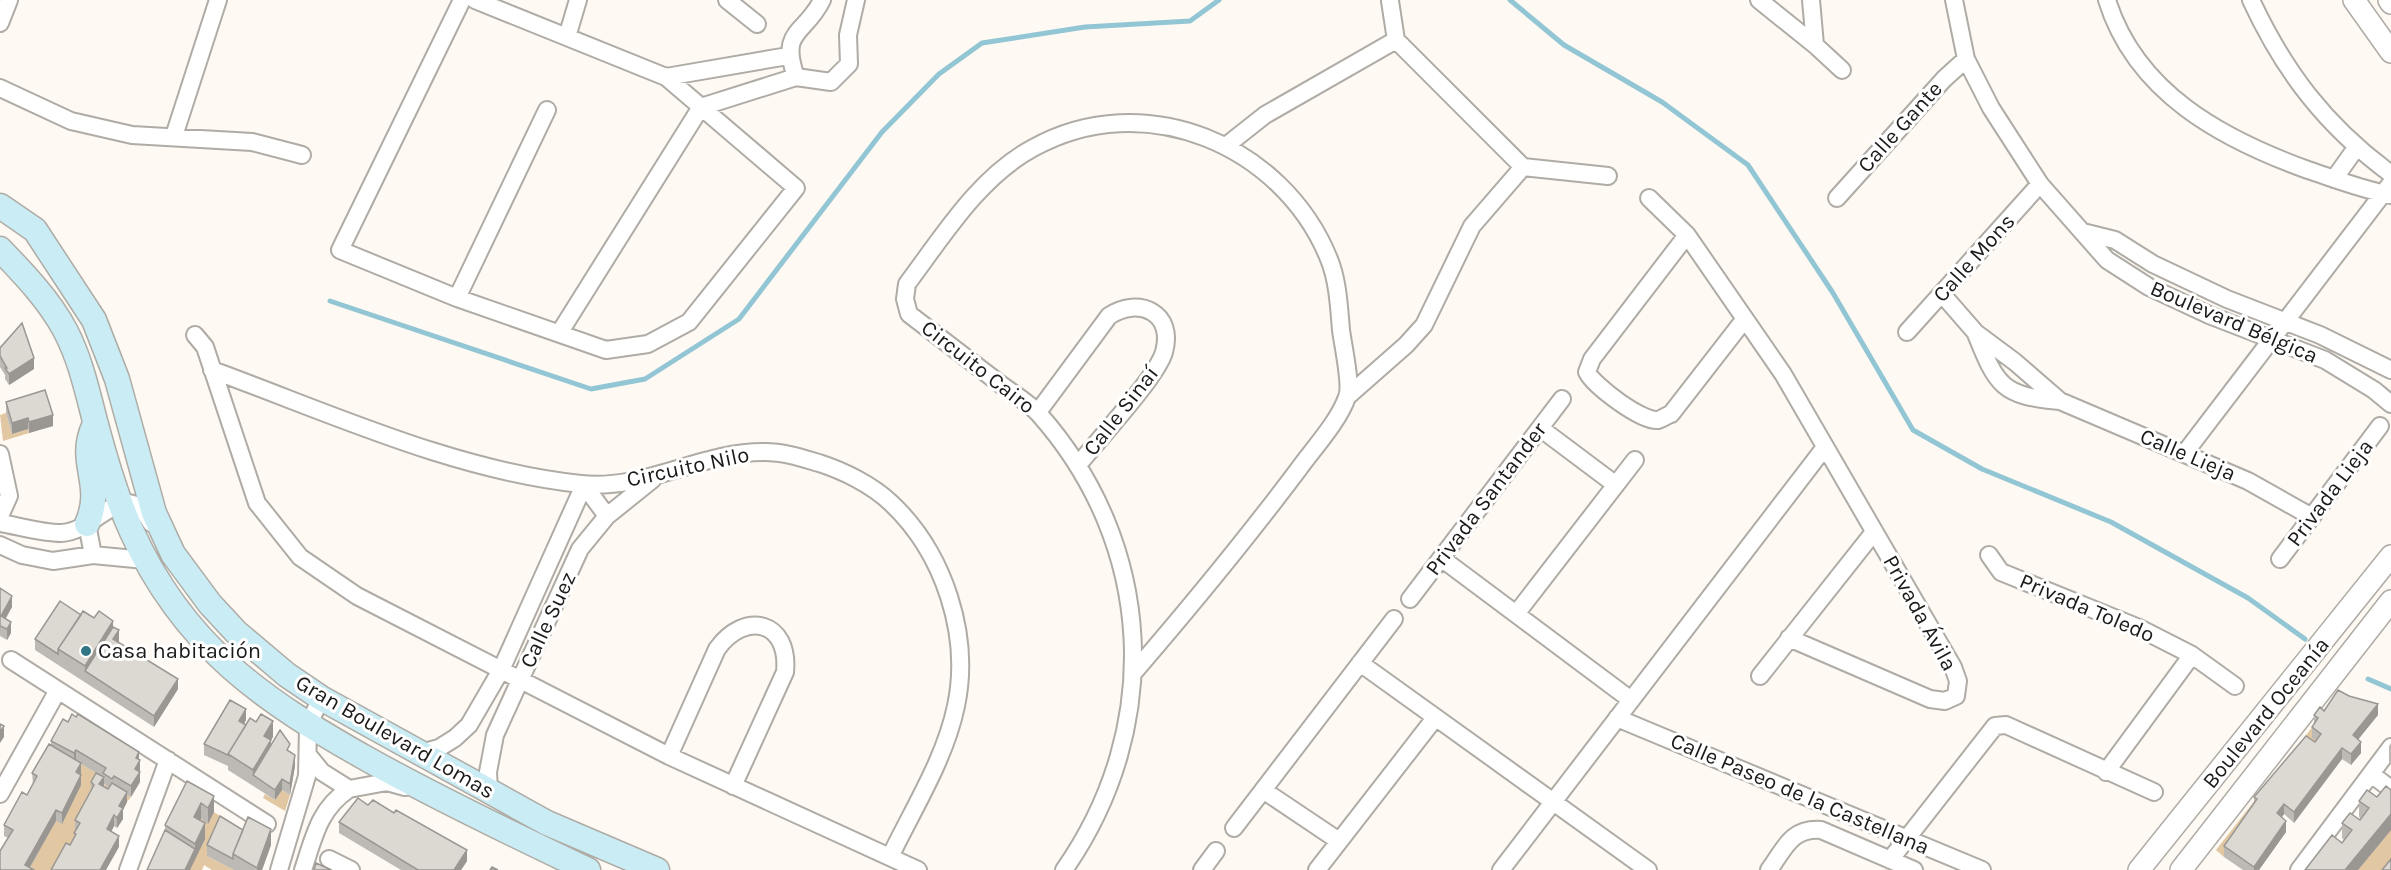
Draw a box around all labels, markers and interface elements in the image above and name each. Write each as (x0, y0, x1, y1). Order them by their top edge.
street label: Calle Gante (1852, 76, 1948, 178)
street label: Calle Mons (1928, 208, 2020, 308)
street label: Boulevard Bélgica (2146, 275, 2322, 369)
street label: Circuito Cairo (916, 315, 1040, 419)
street label: Calle Sinaí (1078, 361, 1164, 461)
street label: Privada Santander (1420, 417, 1552, 581)
street label: Calle Lieja (2136, 423, 2240, 487)
street label: Privada Lieja (2281, 434, 2379, 552)
street label: Circuito Nilo (624, 441, 752, 493)
street label: Privada Ávila (1878, 550, 1963, 675)
street label: Calle Suez (514, 568, 582, 672)
street label: Privada Toledo (2016, 568, 2158, 648)
street label: Boulevard Oceanía (2197, 632, 2335, 794)
place label: Casa habitación (98, 638, 261, 664)
marker: Casa habitación (79, 644, 93, 658)
street label: Gran Boulevard Lomas (291, 669, 499, 805)
street label: Calle Paseo de la Castellana (1667, 728, 1933, 860)

